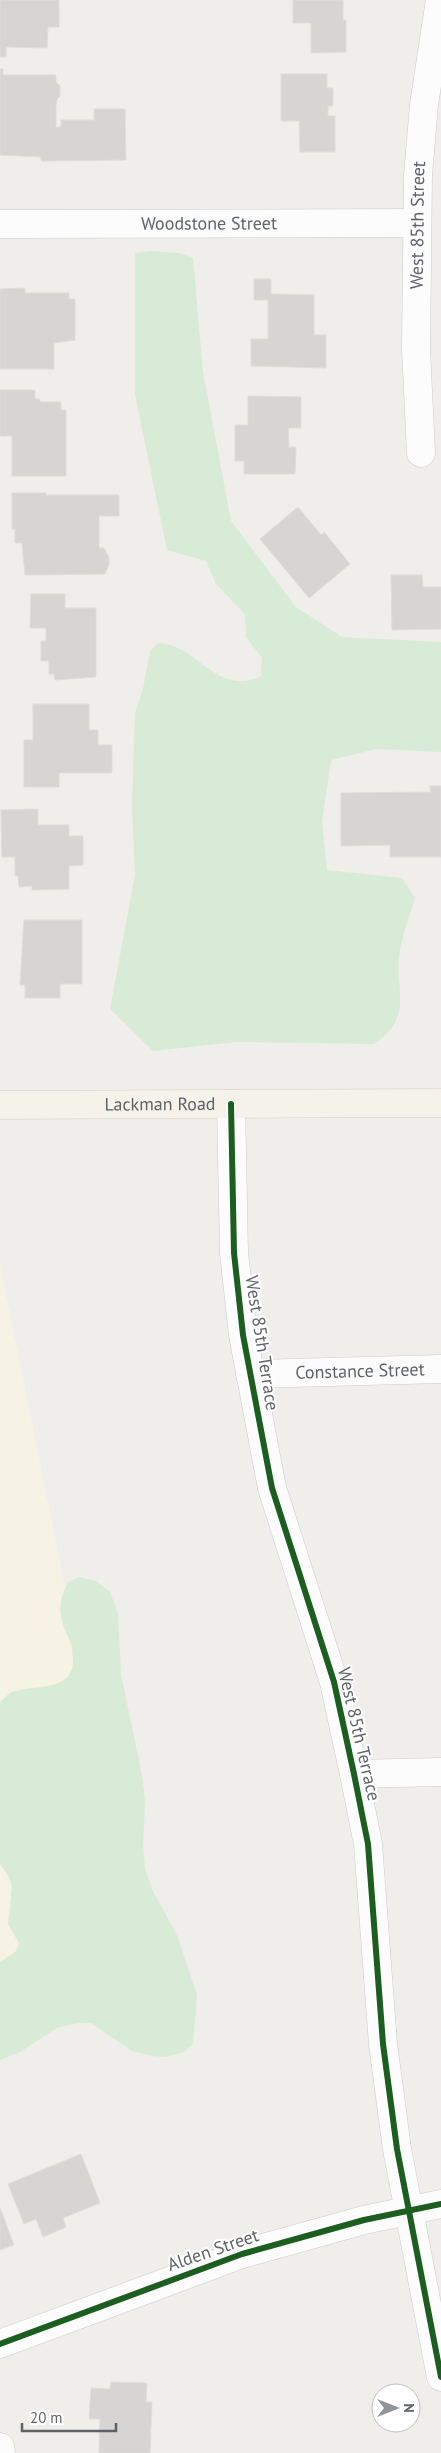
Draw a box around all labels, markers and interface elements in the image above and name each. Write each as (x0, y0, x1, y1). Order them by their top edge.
street label: West 85th Street (405, 160, 430, 289)
street label: Woodstone Street (141, 211, 277, 235)
street label: Lackman Road (104, 1092, 216, 1116)
street label: West 85th Terrace (240, 1274, 285, 1412)
street label: Constance Street (295, 1357, 425, 1384)
street label: West 85th Terrace (333, 1665, 386, 1803)
street label: Alden Street (164, 2223, 262, 2276)
north arrow (371, 2383, 421, 2433)
scale bar (22, 2400, 116, 2432)
text: N (400, 2403, 418, 2413)
text: 20 m (30, 2408, 63, 2427)

